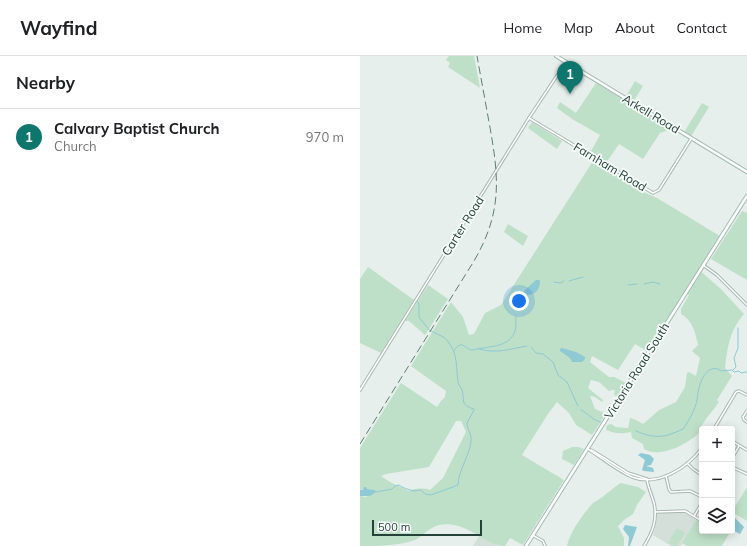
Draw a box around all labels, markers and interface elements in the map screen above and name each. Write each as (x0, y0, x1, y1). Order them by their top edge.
text: Wayfind (20, 16, 97, 40)
text: Home (503, 19, 542, 37)
text: Map (564, 19, 593, 37)
text: About (615, 19, 655, 37)
text: Contact (677, 19, 727, 37)
pin: 1 (557, 61, 583, 94)
text: Nearby (16, 72, 75, 93)
street label: Arkell Road (620, 91, 683, 136)
text: Calvary Baptist Church (54, 119, 219, 138)
text: 1 (25, 129, 33, 145)
text: 970 m (306, 129, 344, 145)
text: Church (54, 138, 97, 154)
street label: Farnham Road (571, 139, 649, 194)
street label: Carter Road (438, 193, 487, 258)
your location (509, 291, 529, 311)
street label: Victoria Road South (601, 320, 672, 422)
map controls (699, 426, 735, 534)
button: + (699, 426, 735, 462)
button: − (699, 462, 735, 498)
button: layers (699, 498, 735, 534)
scale bar (372, 518, 482, 537)
text: 500 m (378, 520, 410, 534)

